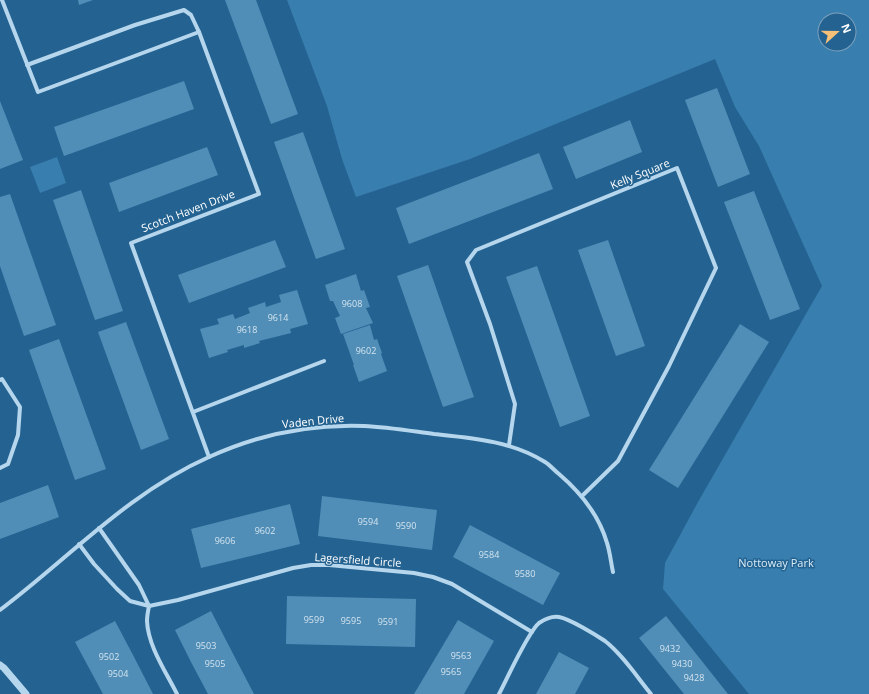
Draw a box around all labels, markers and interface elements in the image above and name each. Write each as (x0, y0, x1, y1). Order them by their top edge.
north arrow (817, 12, 857, 52)
text: N (838, 21, 855, 35)
street label: Kelly Square (608, 155, 672, 192)
street label: Scotch Haven Drive (139, 186, 237, 235)
house number: 9608 (342, 297, 362, 310)
house number: 9614 (268, 311, 288, 324)
house number: 9618 (237, 323, 257, 336)
house number: 9602 (356, 344, 376, 357)
street label: Vaden Drive (281, 410, 345, 431)
house number: 9594 (358, 515, 378, 528)
house number: 9590 (396, 519, 416, 532)
house number: 9602 (255, 524, 275, 537)
house number: 9606 (215, 534, 235, 547)
house number: 9584 (479, 548, 499, 561)
street label: Lagersfield Circle (314, 549, 402, 570)
park label: Nottoway Park (738, 555, 814, 570)
house number: 9580 (515, 567, 535, 580)
house number: 9599 (304, 613, 324, 626)
house number: 9595 (341, 614, 361, 627)
house number: 9591 (378, 615, 398, 628)
house number: 9503 (196, 639, 216, 652)
house number: 9432 (660, 642, 680, 655)
house number: 9563 (451, 649, 471, 662)
house number: 9502 (99, 650, 119, 663)
house number: 9505 (205, 657, 225, 670)
house number: 9430 (672, 657, 692, 670)
house number: 9565 (441, 665, 461, 678)
house number: 9504 (108, 667, 128, 680)
house number: 9428 (684, 671, 704, 684)

